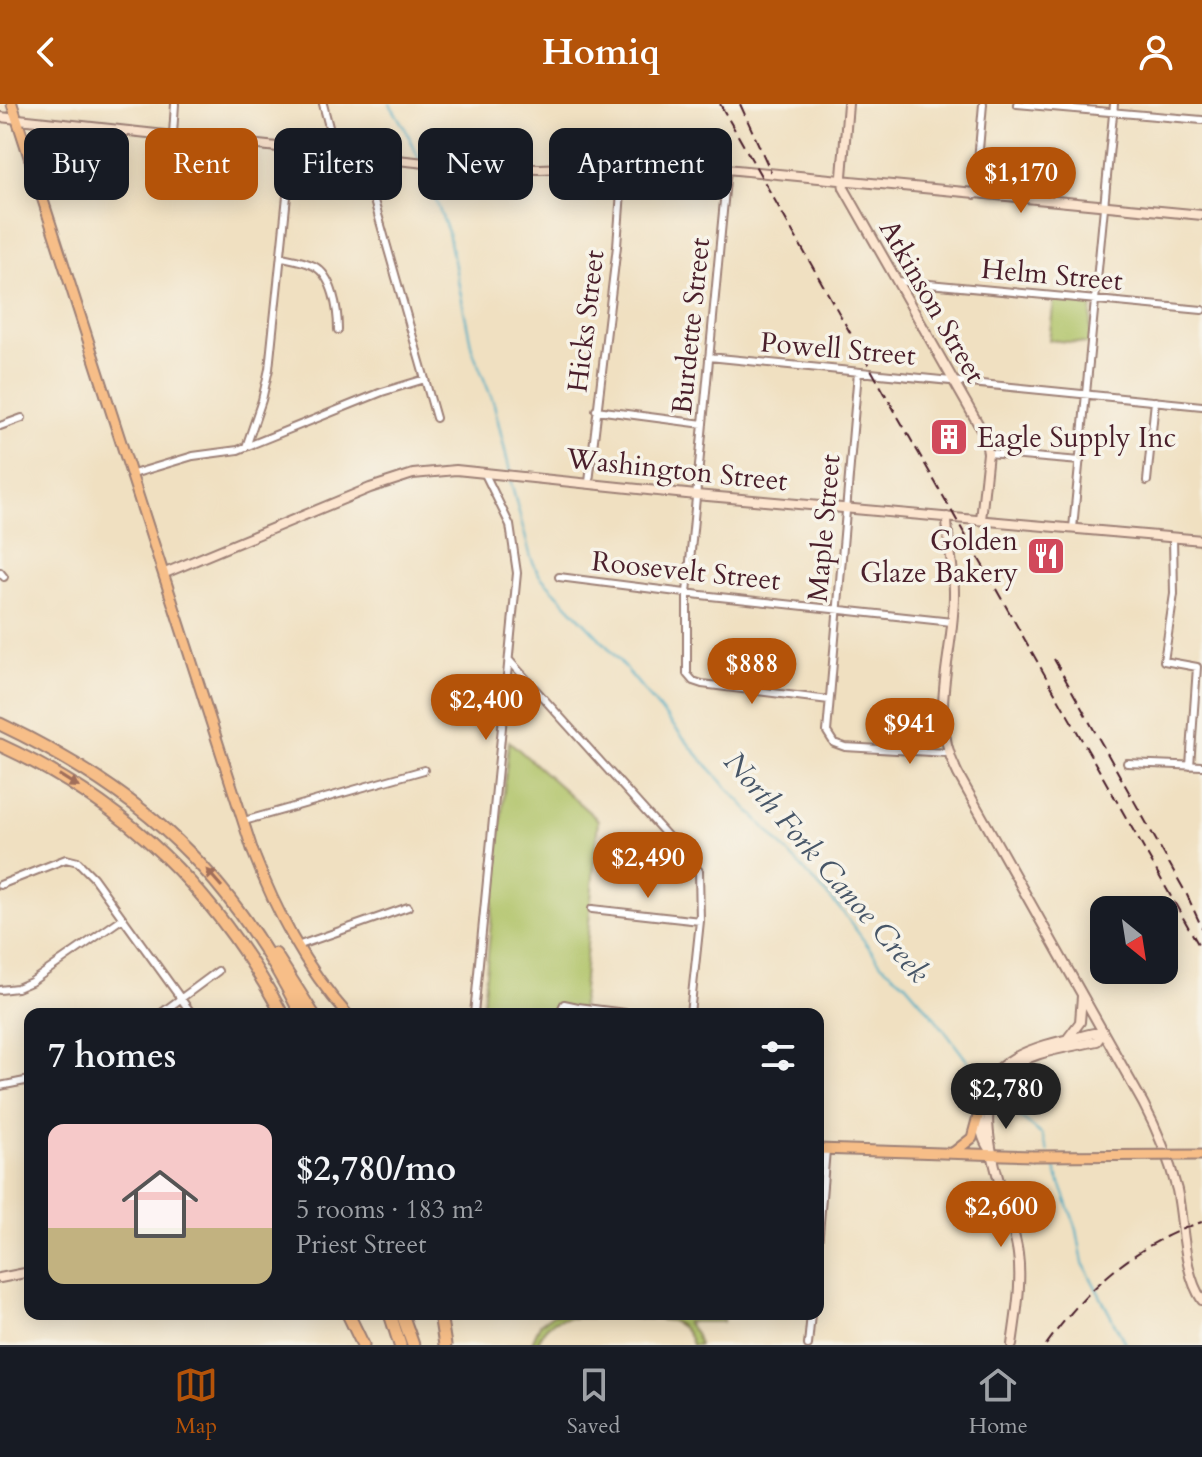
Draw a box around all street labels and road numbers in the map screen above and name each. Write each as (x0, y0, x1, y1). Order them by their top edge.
street label: Atkinson Street (870, 213, 994, 390)
street label: Burdette Street (663, 236, 719, 416)
street label: Hicks Street (558, 248, 614, 395)
street label: Helm Street (980, 250, 1124, 300)
street label: Powell Street (759, 323, 917, 375)
street label: Washington Street (564, 439, 789, 501)
street label: Maple Street (799, 453, 849, 604)
street label: Roosevelt Street (590, 542, 782, 600)

